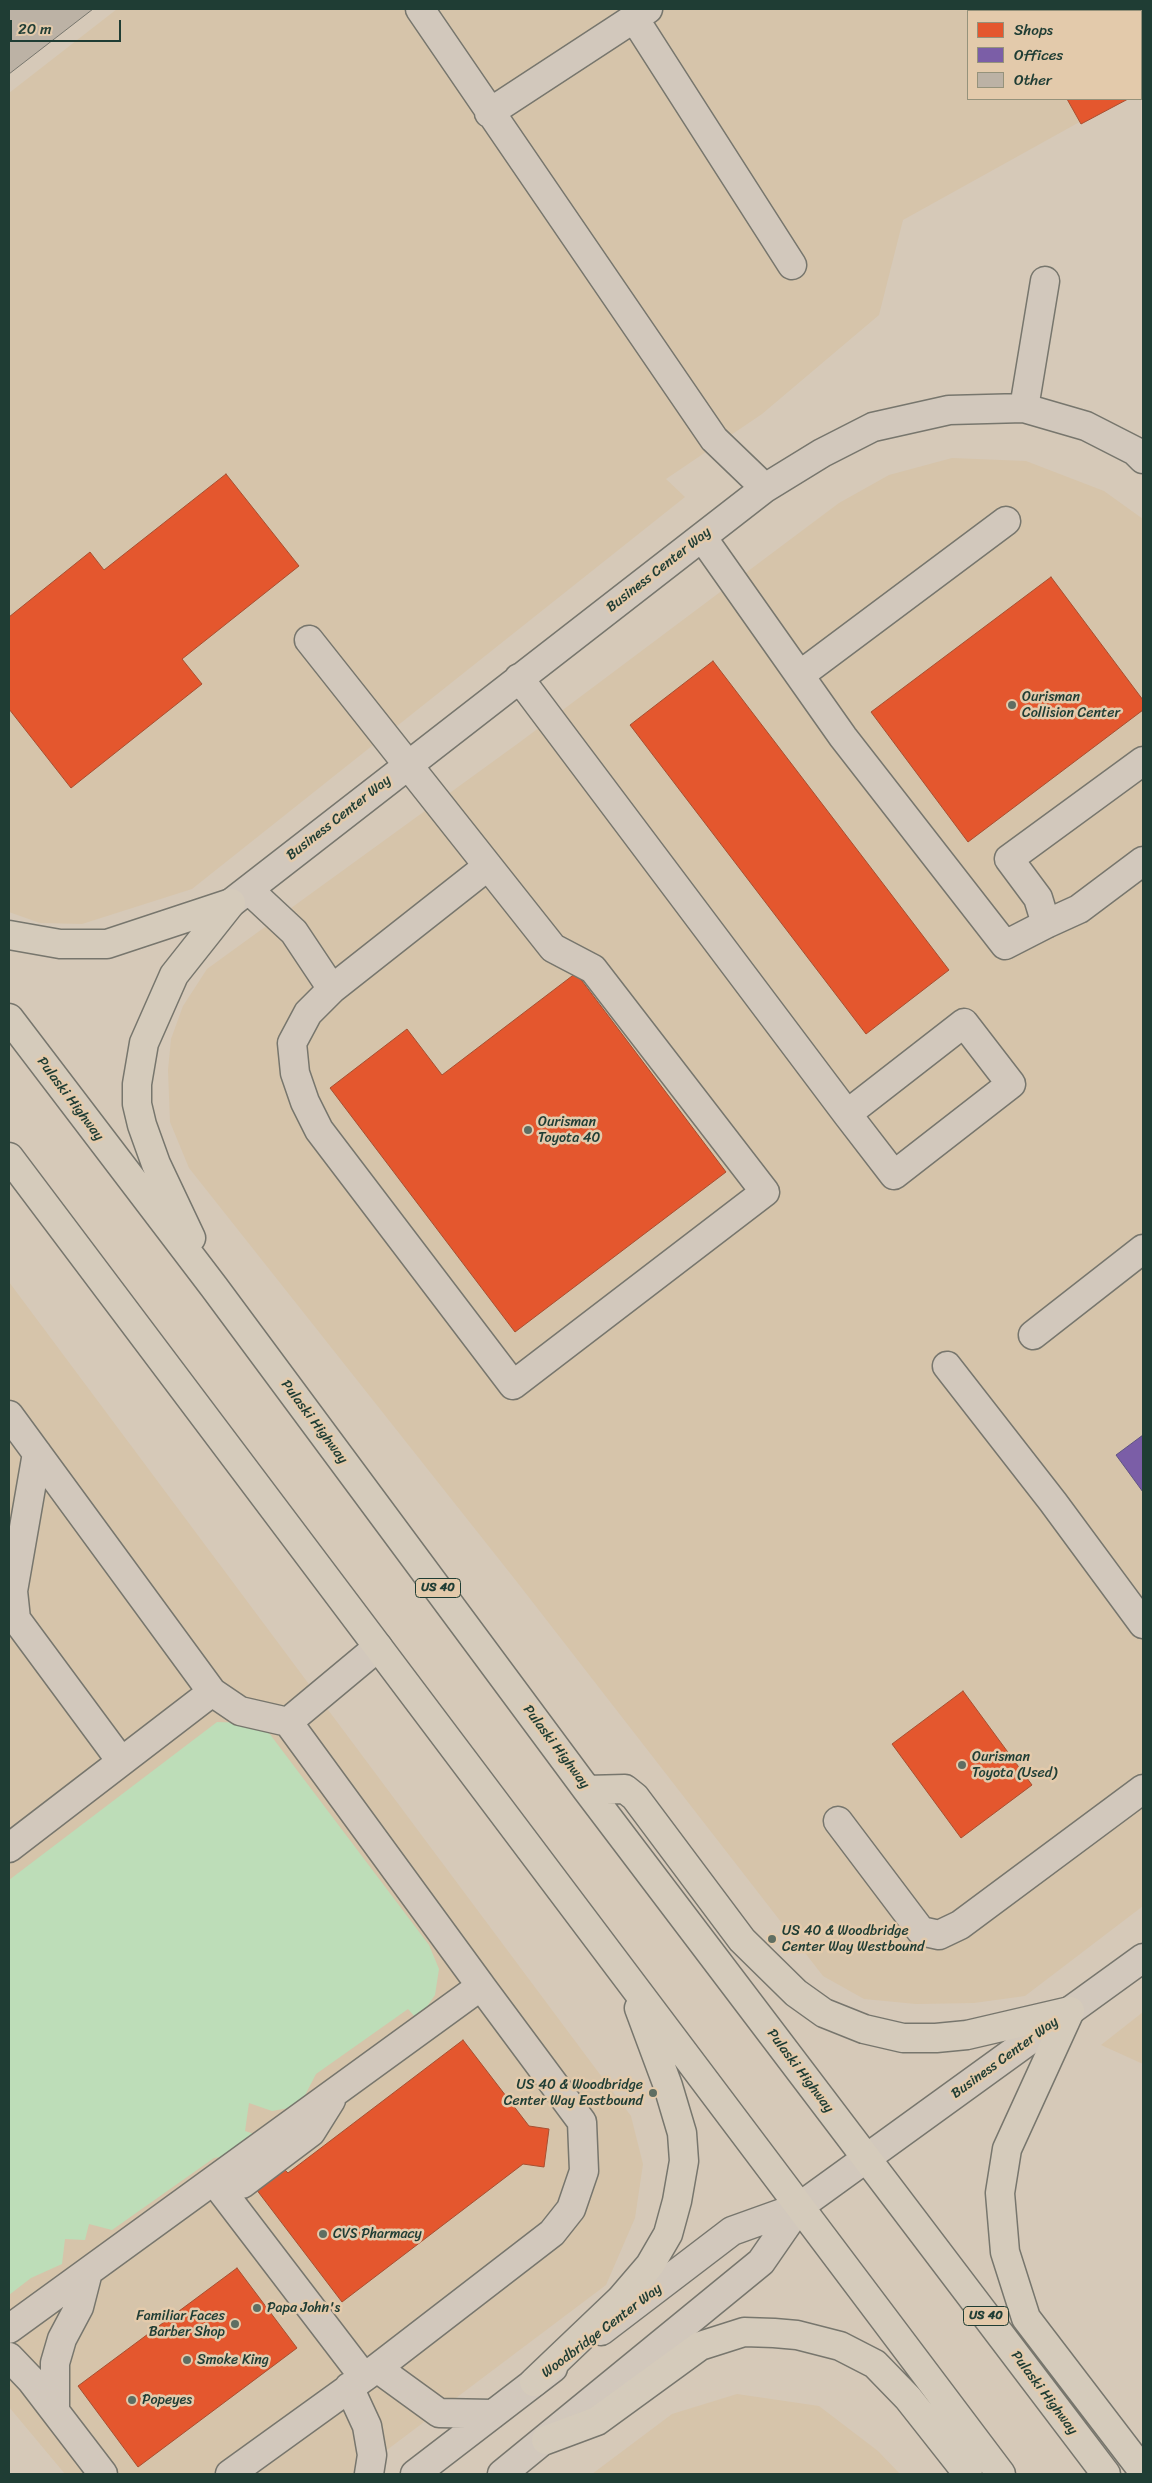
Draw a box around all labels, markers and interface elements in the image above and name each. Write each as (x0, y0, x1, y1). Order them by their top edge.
scale bar (12, 10, 124, 42)
legend (967, 10, 1142, 100)
text: 20 m (18, 16, 52, 42)
text: Shops (1014, 17, 1053, 43)
text: Offices (1014, 42, 1063, 68)
text: Other (1014, 67, 1052, 93)
street label: Business Center Way (603, 524, 715, 616)
place label: Ourisman Collision Center (1022, 689, 1120, 722)
marker: Ourisman Collision Center (1006, 699, 1018, 711)
street label: Business Center Way (283, 772, 395, 864)
street label: Pulaski Highway (33, 1054, 107, 1144)
place label: Ourisman Toyota 40 (538, 1114, 600, 1146)
marker: Ourisman Toyota 40 (522, 1124, 534, 1136)
street label: Pulaski Highway (277, 1377, 351, 1467)
road number: US 40 (416, 1579, 460, 1598)
street label: Pulaski Highway (519, 1702, 593, 1792)
place label: Ourisman Toyota (Used) (972, 1749, 1057, 1781)
marker: Ourisman Toyota (Used) (956, 1759, 968, 1771)
place label: US 40 & Woodbridge Center Way Westbound (782, 1923, 924, 1955)
marker: US 40 & Woodbridge Center Way Westbound (766, 1933, 778, 1945)
street label: Business Center Way (948, 2014, 1062, 2102)
street label: Pulaski Highway (763, 2026, 837, 2116)
place label: US 40 & Woodbridge Center Way Eastbound (504, 2077, 643, 2110)
marker: US 40 & Woodbridge Center Way Eastbound (647, 2087, 659, 2099)
place label: CVS Pharmacy (333, 2226, 422, 2242)
marker: CVS Pharmacy (317, 2228, 329, 2240)
street label: Woodbridge Center Way (539, 2280, 665, 2382)
place label: Papa John's (267, 2300, 340, 2316)
marker: Papa John's (251, 2302, 263, 2314)
road number: US 40 (964, 2306, 1008, 2326)
place label: Familiar Faces Barber Shop (136, 2308, 225, 2340)
marker: Familiar Faces Barber Shop (229, 2318, 241, 2330)
street label: Pulaski Highway (1007, 2348, 1081, 2438)
place label: Smoke King (197, 2352, 269, 2368)
marker: Smoke King (181, 2354, 193, 2366)
place label: Popeyes (142, 2392, 192, 2408)
marker: Popeyes (126, 2394, 138, 2406)

